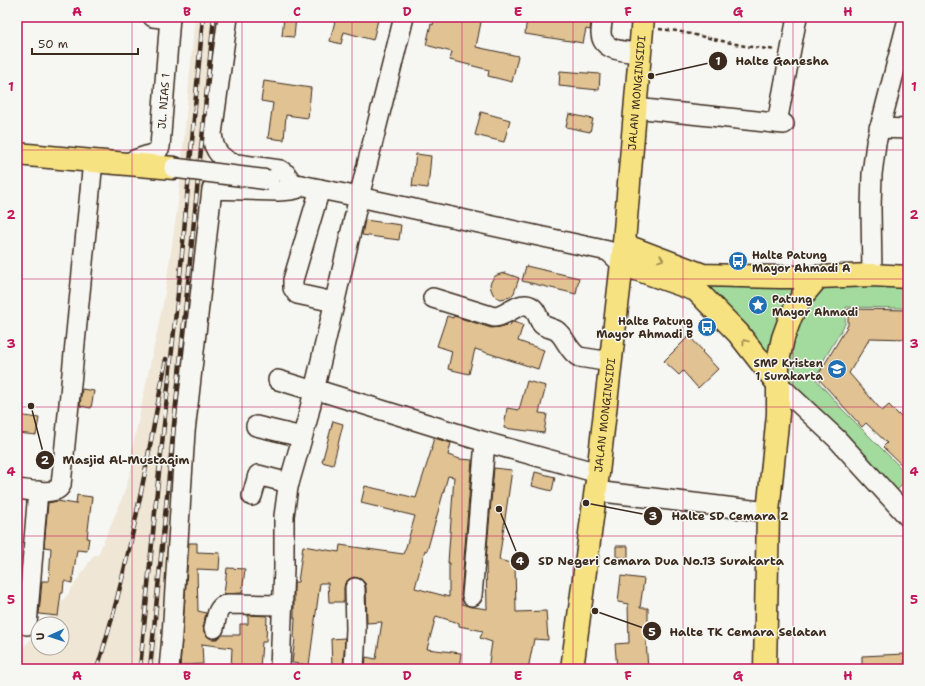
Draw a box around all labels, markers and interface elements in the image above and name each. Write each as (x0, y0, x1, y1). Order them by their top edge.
text: A (72, 3, 82, 20)
text: B (183, 3, 191, 20)
text: C (293, 3, 301, 20)
text: D (402, 3, 412, 20)
text: E (514, 3, 523, 20)
text: F (624, 3, 632, 20)
text: G (733, 3, 744, 20)
text: H (843, 3, 853, 20)
scale bar (32, 30, 138, 56)
street label: JALAN MONGINSIDI (625, 35, 649, 151)
text: 50 m (38, 36, 68, 52)
callout: Halte Ganesha (708, 49, 837, 73)
text: 1 (715, 53, 721, 69)
text: Halte Ganesha (735, 53, 829, 69)
street label: JL. NIAS 1 (154, 73, 174, 130)
text: 1 (8, 78, 14, 95)
text: 1 (911, 78, 917, 95)
text: 2 (6, 206, 16, 223)
text: 2 (909, 206, 919, 223)
place label: Halte Patung Mayor Ahmadi A (752, 248, 851, 276)
bus stop icon: Halte Patung Mayor Ahmadi A (727, 250, 749, 272)
one-way arrow (657, 255, 664, 263)
place label: Patung Mayor Ahmadi (772, 292, 858, 320)
place icon: Patung Mayor Ahmadi (747, 294, 769, 316)
place label: Halte Patung Mayor Ahmadi B (596, 314, 693, 342)
bus stop icon: Halte Patung Mayor Ahmadi B (696, 316, 718, 338)
text: 3 (6, 335, 16, 352)
text: 3 (909, 335, 919, 352)
one-way arrow (743, 340, 750, 347)
place label: SMP Kristen 1 Surakarta (754, 356, 824, 384)
street label: JALAN MONGINSIDI (591, 357, 619, 473)
school or university icon: SMP Kristen 1 Surakarta (826, 358, 848, 380)
callout: Masjid Al-Mustaqim (35, 448, 198, 472)
text: 2 (41, 452, 50, 468)
text: Masjid Al-Mustaqim (63, 452, 189, 468)
text: 4 (6, 463, 16, 480)
text: 4 (909, 463, 919, 480)
callout: Halte SD Cemara 2 (643, 504, 796, 528)
text: 3 (649, 508, 657, 524)
text: Halte SD Cemara 2 (671, 508, 789, 524)
callout: SD Negeri Cemara Dua No.13 Surakarta (510, 549, 792, 573)
text: 4 (516, 553, 525, 569)
text: SD Negeri Cemara Dua No.13 Surakarta (538, 553, 785, 569)
text: 5 (7, 591, 15, 608)
text: 5 (910, 591, 918, 608)
north arrow (30, 616, 70, 656)
callout: Halte TK Cemara Selatan (642, 619, 834, 643)
text: 5 (648, 624, 656, 640)
text: Halte TK Cemara Selatan (670, 624, 826, 640)
text: U (33, 632, 48, 641)
text: A (72, 667, 82, 684)
text: B (183, 667, 191, 684)
text: C (293, 667, 301, 684)
text: D (402, 667, 412, 684)
text: E (514, 667, 523, 684)
text: F (624, 667, 632, 684)
text: G (733, 667, 744, 684)
text: H (843, 667, 853, 684)

